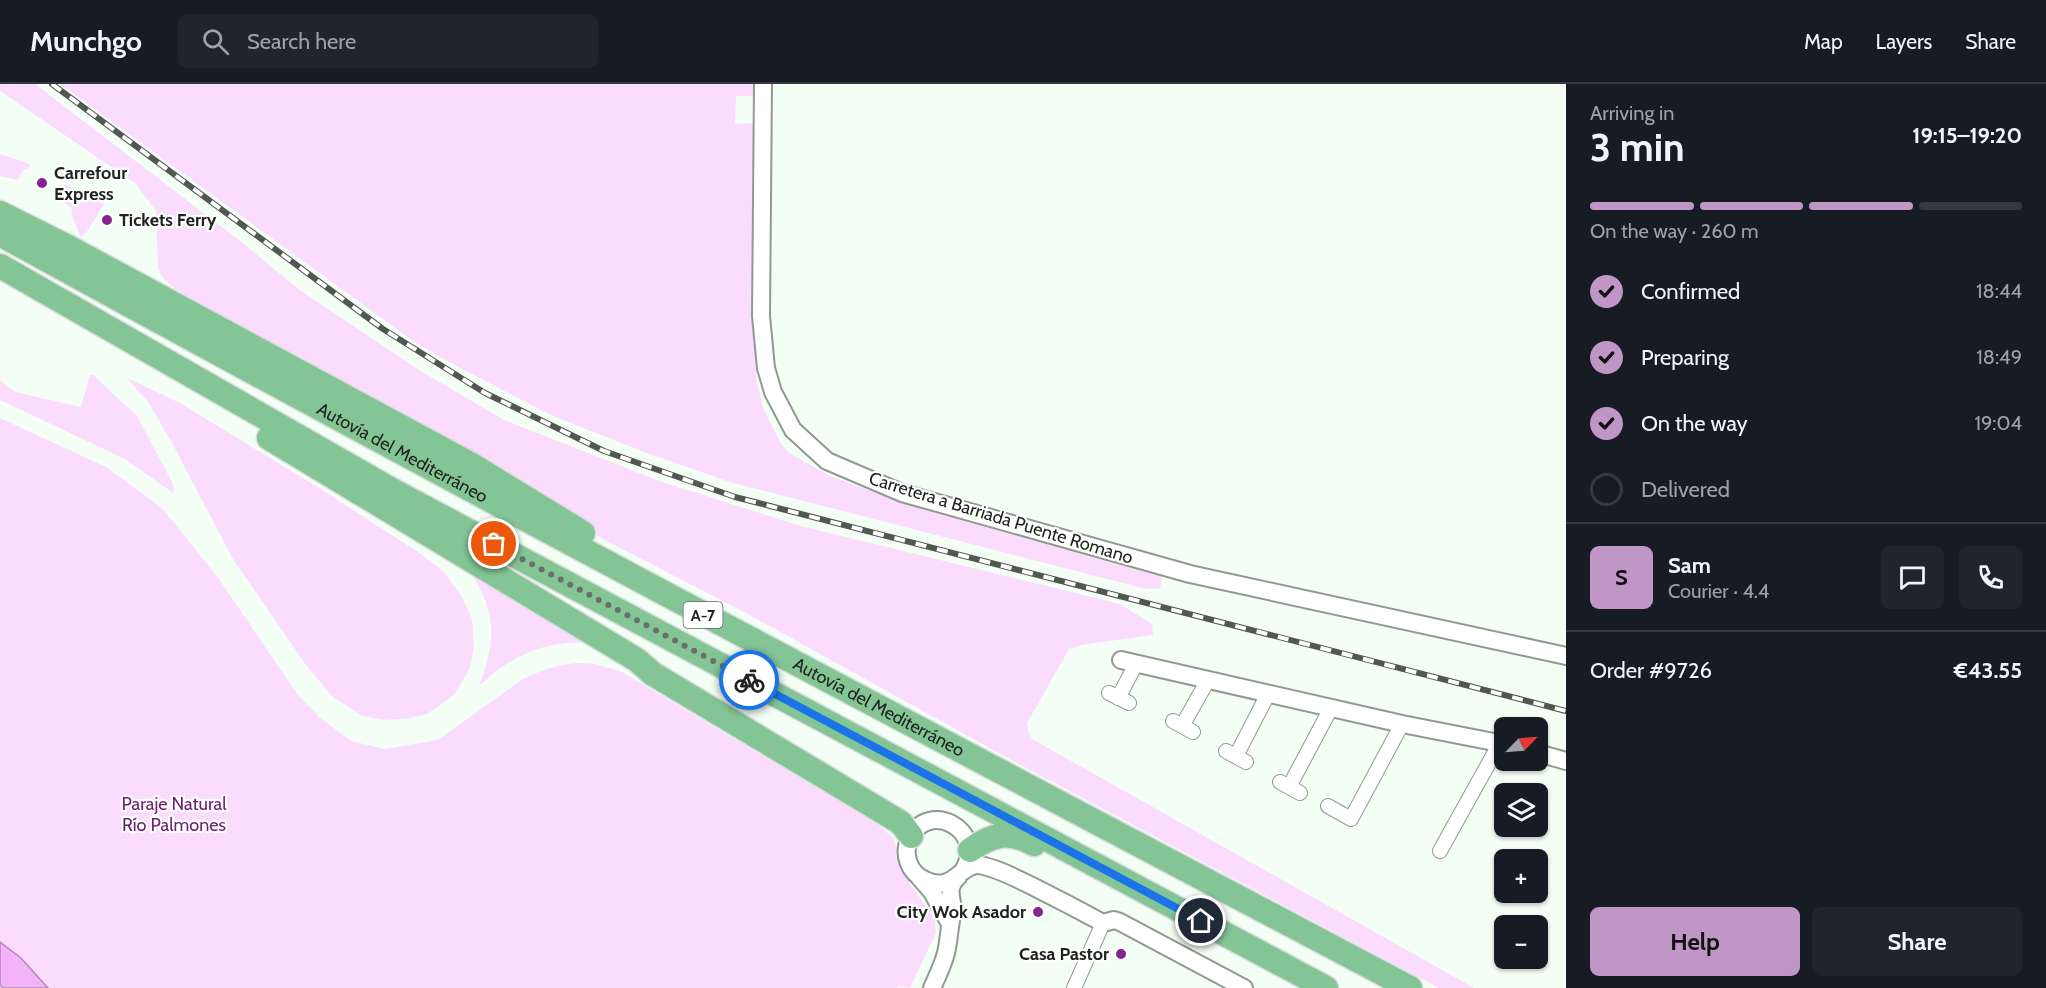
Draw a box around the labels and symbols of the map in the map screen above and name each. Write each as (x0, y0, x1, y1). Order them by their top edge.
place label: Carrefour Express (54, 162, 127, 205)
marker: Carrefour Express (35, 176, 49, 190)
place label: Tickets Ferry (119, 209, 217, 231)
marker: Tickets Ferry (100, 213, 114, 227)
street label: Autovía del Mediterráneo (313, 398, 492, 508)
street label: Carretera a Barriada Puente Romano (866, 467, 1136, 569)
pin (468, 518, 519, 569)
road number: A-7 (684, 602, 722, 628)
courier (719, 650, 779, 710)
street label: Autovía del Mediterráneo (789, 653, 968, 762)
north arrow (1494, 717, 1548, 771)
park label: Paraje Natural Río Palmones (122, 793, 227, 836)
pin (1175, 895, 1226, 946)
place label: City Wok Asador (896, 901, 1026, 923)
marker: City Wok Asador (1031, 905, 1045, 919)
place label: Casa Pastor (1019, 943, 1109, 965)
marker: Casa Pastor (1114, 947, 1128, 961)

